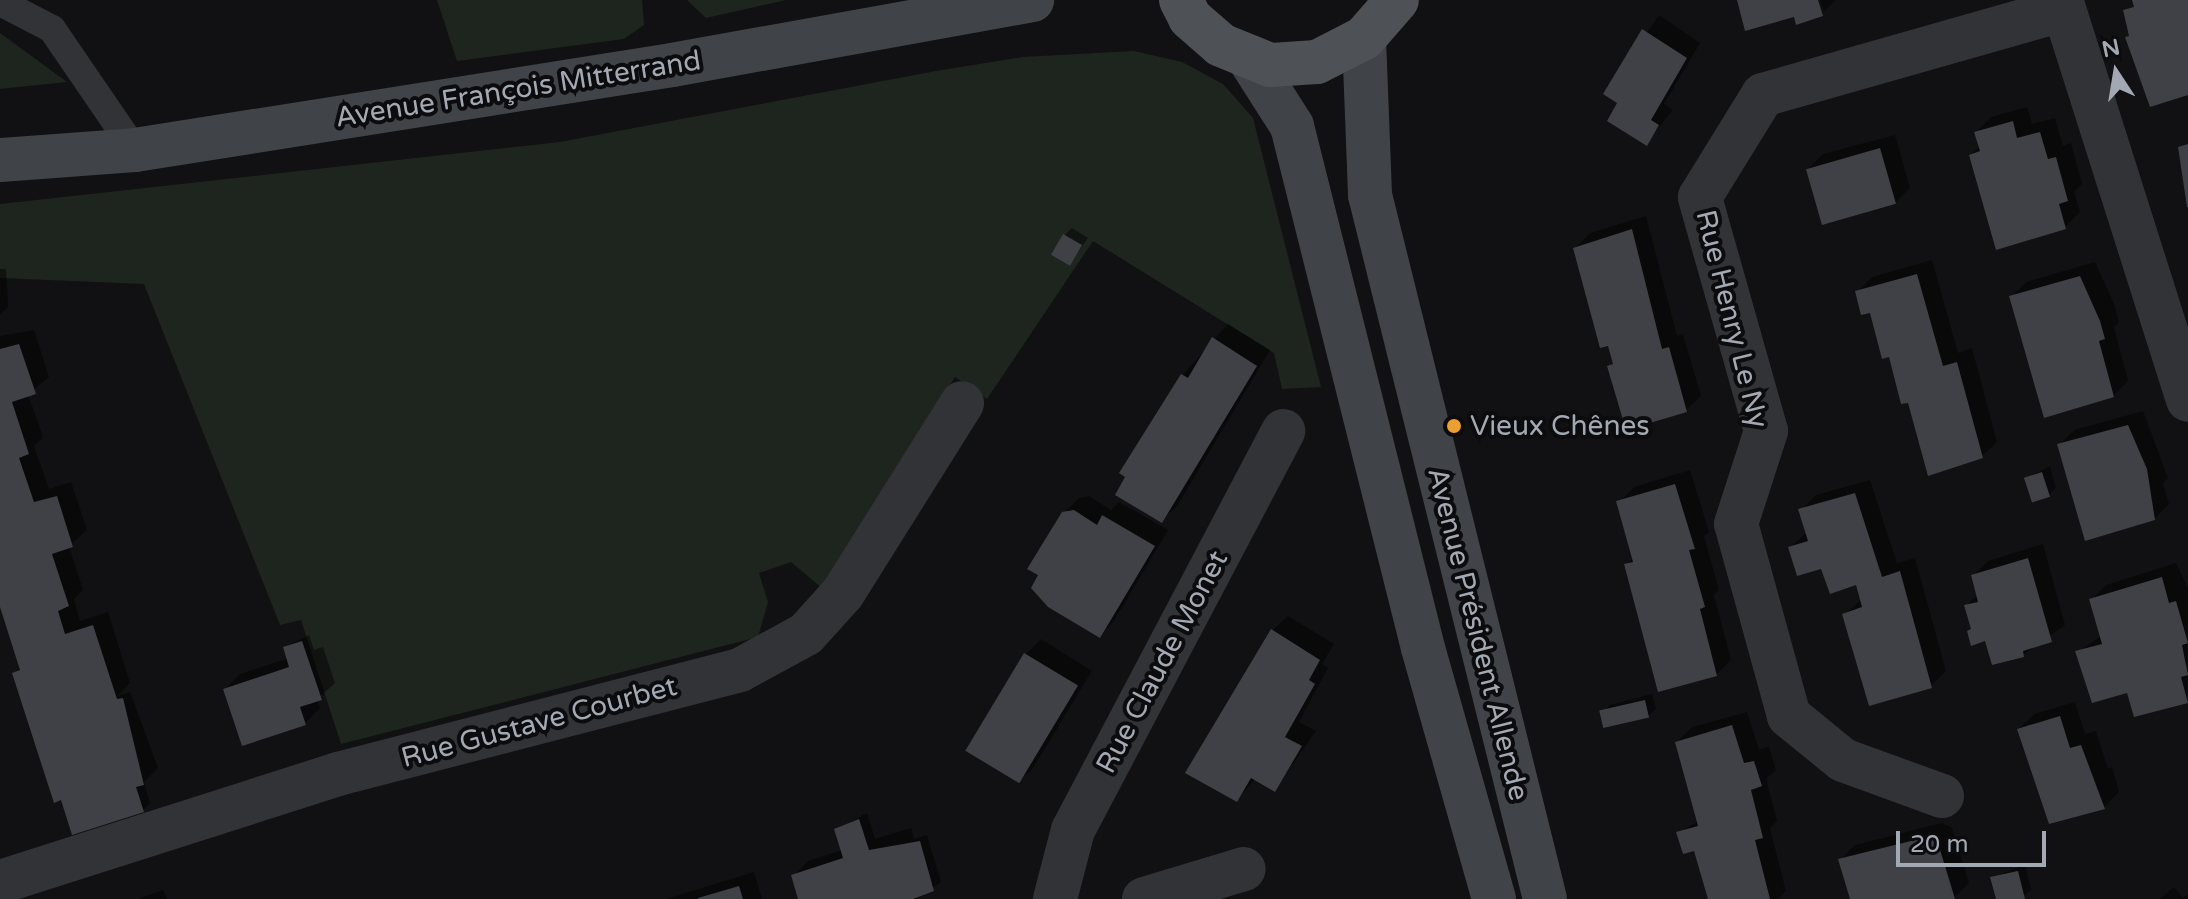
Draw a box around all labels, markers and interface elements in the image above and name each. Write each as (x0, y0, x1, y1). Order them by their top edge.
north arrow (2076, 32, 2156, 112)
text: N (2100, 34, 2122, 63)
street label: Avenue François Mitterrand (333, 44, 703, 134)
street label: Rue Henry Le Ny (1689, 207, 1775, 431)
place label: Vieux Chênes (1470, 409, 1650, 443)
marker: Vieux Chênes (1445, 417, 1463, 435)
street label: Avenue Président Allende (1420, 464, 1536, 804)
street label: Rue Claude Monet (1089, 545, 1235, 779)
street label: Rue Gustave Courbet (398, 669, 680, 775)
scale bar (1900, 815, 2050, 865)
text: 20 m (1910, 830, 1968, 859)

